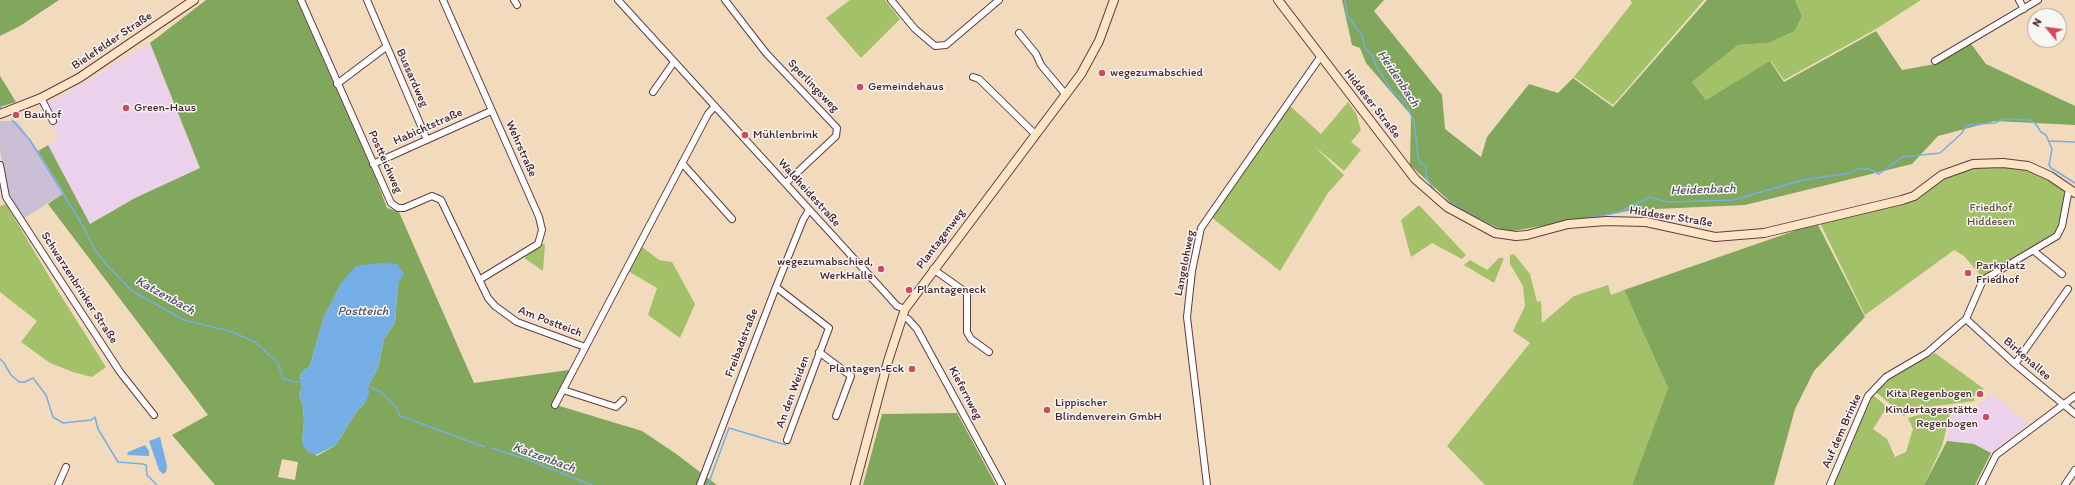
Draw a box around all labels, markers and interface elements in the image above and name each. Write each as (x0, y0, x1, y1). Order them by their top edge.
north arrow (2027, 8, 2067, 48)
street label: Bielefelder Straße (69, 9, 155, 73)
text: N (2029, 16, 2044, 29)
street label: Bussardweg (393, 47, 431, 109)
water label: Heidenbach (1373, 48, 1423, 110)
street label: Sperlingsweg (784, 56, 842, 116)
place label: wegezumabschied (1110, 66, 1203, 80)
street label: Hiddeser Straße (1341, 67, 1403, 141)
marker: wegezumabschied (1097, 68, 1107, 78)
place label: Gemeindehaus (868, 80, 944, 94)
marker: Gemeindehaus (855, 82, 865, 92)
place label: Green-Haus (134, 101, 196, 115)
marker: Green-Haus (121, 103, 131, 113)
street label: Habichtstraße (391, 105, 465, 149)
place label: Bauhof (24, 108, 62, 122)
marker: Bauhof (11, 110, 21, 120)
street label: Wehrstraße (502, 119, 540, 179)
street label: Postteichweg (365, 128, 405, 196)
place label: Mühlenbrink (753, 128, 818, 142)
marker: Mühlenbrink (740, 130, 750, 140)
street label: Waldheidestraße (775, 156, 843, 230)
water label: Heidenbach (1670, 181, 1736, 199)
park label: Friedhof Hiddesen (1967, 201, 2015, 229)
street label: Hiddeser Straße (1628, 203, 1714, 231)
street label: Plantagenweg (914, 206, 968, 272)
street label: Schwarzenbrinker Straße (37, 229, 121, 347)
street label: Langelohweg (1172, 229, 1198, 297)
place label: wegezumabschied, WerkHalle (777, 255, 873, 283)
place label: Parkplatz Friedhof (1976, 259, 2025, 287)
marker: wegezumabschied, WerkHalle (876, 264, 886, 274)
marker: Parkplatz Friedhof (1963, 268, 1973, 278)
water label: Katzenbach (132, 273, 198, 319)
place label: Plantageneck (917, 283, 986, 297)
marker: Plantageneck (904, 285, 914, 295)
street label: Am Postteich (516, 303, 584, 341)
water label: Postteich (337, 304, 389, 320)
street label: Freibadstraße (722, 307, 762, 379)
street label: Birkenallee (2000, 334, 2054, 384)
street label: An den Weiden (773, 354, 813, 430)
place label: Plantagen-Eck (829, 362, 904, 376)
marker: Plantagen-Eck (907, 364, 917, 374)
street label: Kiefernweg (945, 364, 985, 422)
place label: Kita Regenbogen (1886, 387, 1972, 401)
marker: Kita Regenbogen (1975, 389, 1985, 399)
street label: Auf dem Brinke (1819, 392, 1865, 470)
place label: Lippischer Blindenverein GmbH (1055, 396, 1162, 424)
place label: Kindertagesstätte Regenbogen (1885, 403, 1978, 431)
marker: Lippischer Blindenverein GmbH (1042, 405, 1052, 415)
marker: Kindertagesstätte Regenbogen (1981, 412, 1991, 422)
water label: Katzenbach (510, 439, 578, 477)

